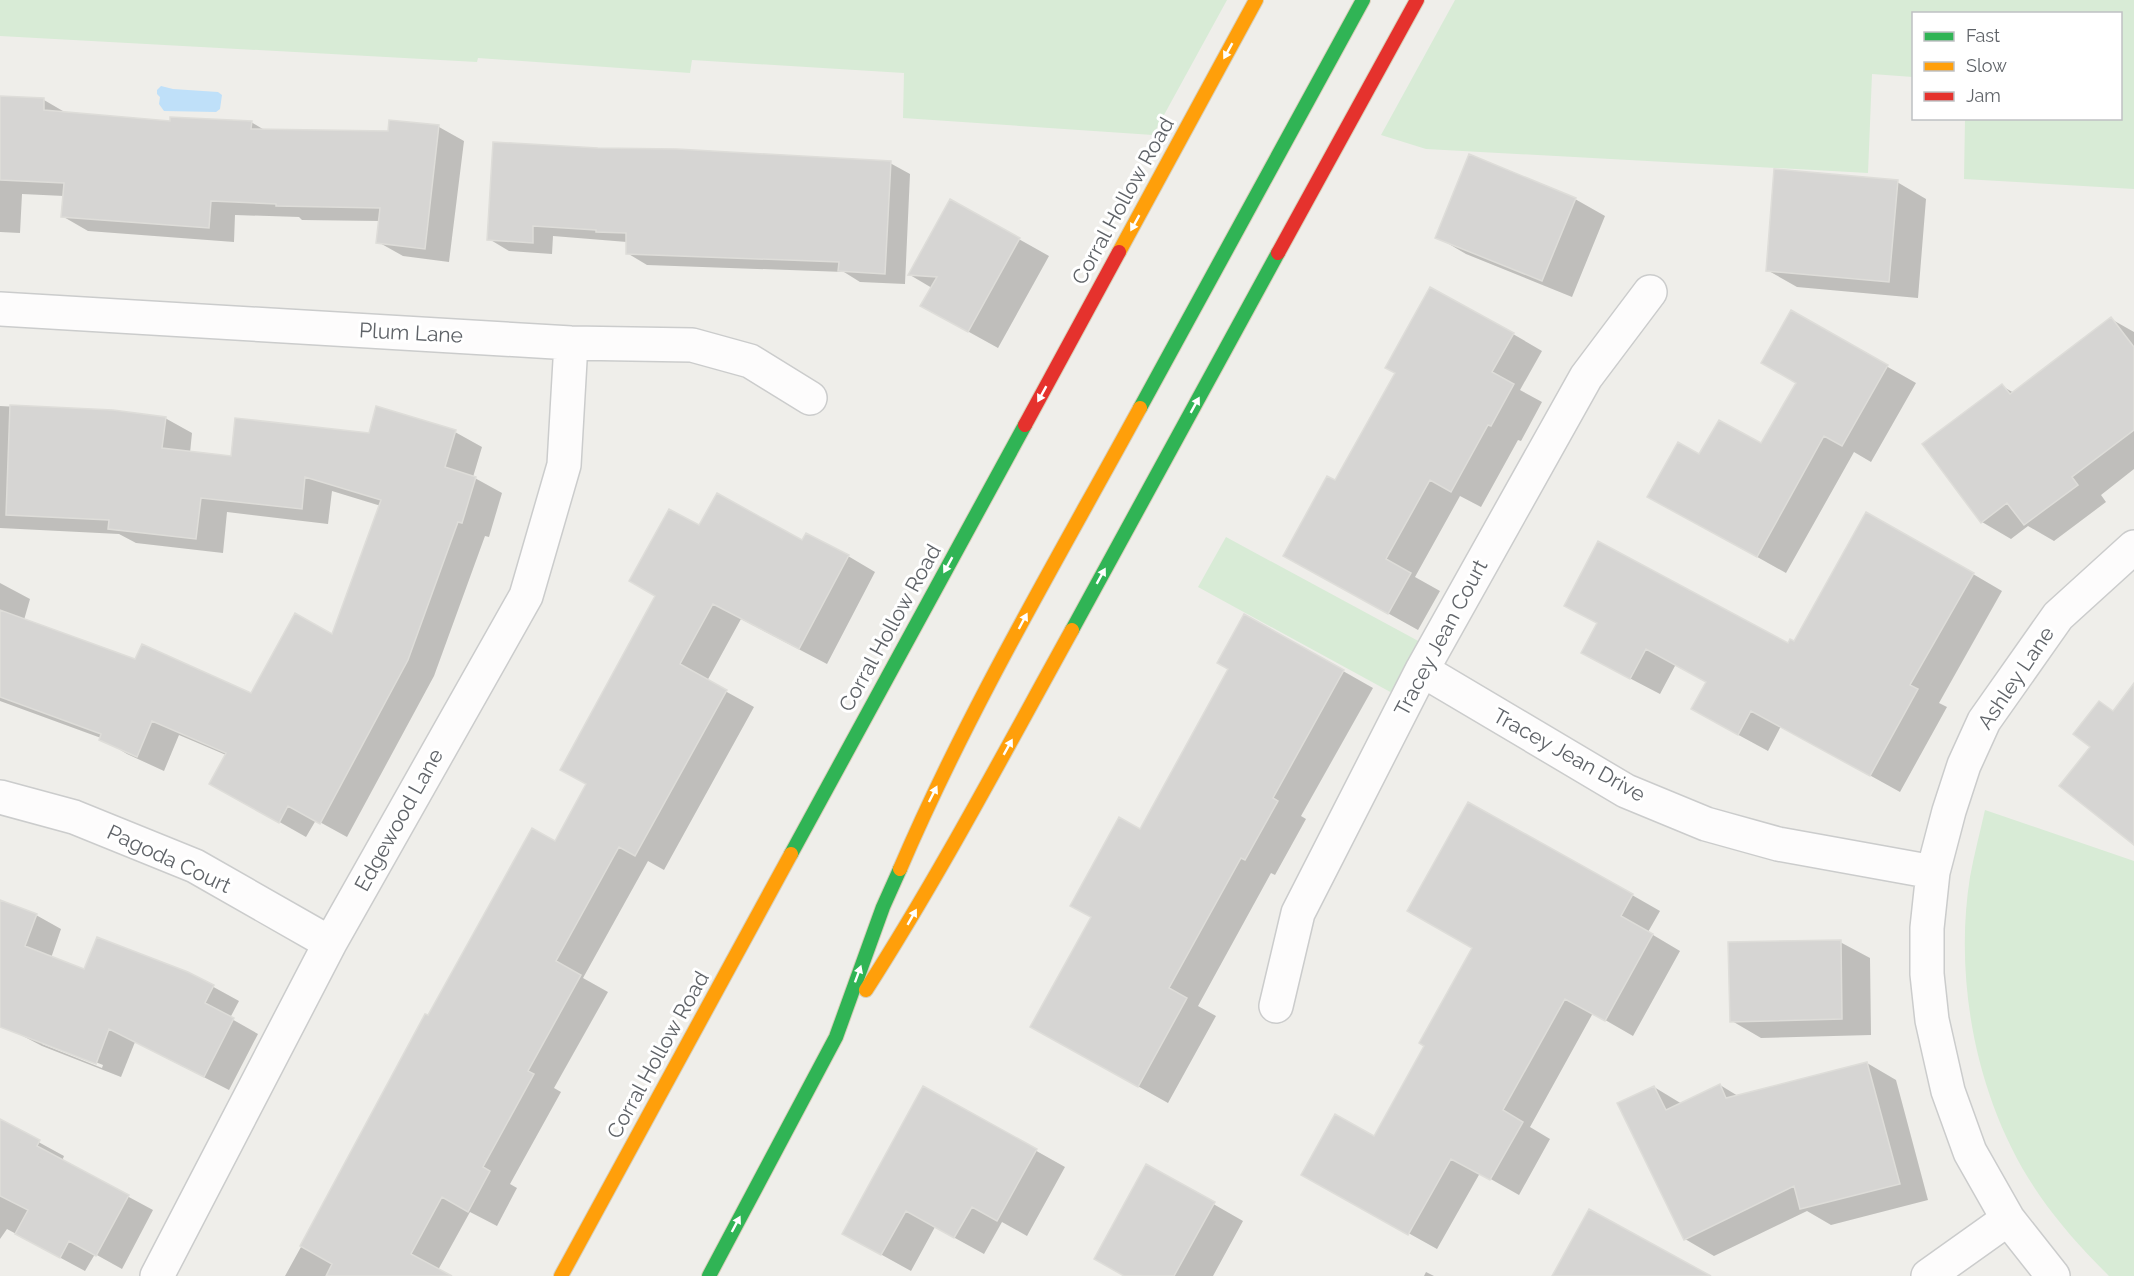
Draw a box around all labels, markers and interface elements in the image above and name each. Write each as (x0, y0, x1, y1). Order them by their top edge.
legend (1912, 12, 2122, 120)
text: Fast (1966, 25, 2000, 46)
one-way arrow (1223, 43, 1233, 60)
text: Slow (1966, 55, 2007, 76)
text: Jam (1966, 85, 2001, 106)
street label: Corral Hollow Road (1066, 113, 1179, 289)
one-way arrow (1130, 214, 1140, 231)
street label: Plum Lane (358, 317, 464, 348)
one-way arrow (1037, 386, 1047, 403)
one-way arrow (1190, 396, 1200, 413)
street label: Corral Hollow Road (833, 540, 946, 716)
street label: Tracey Jean Court (1389, 555, 1492, 720)
one-way arrow (943, 557, 954, 573)
one-way arrow (1096, 567, 1106, 584)
one-way arrow (1018, 612, 1028, 629)
street label: Ashley Lane (1972, 622, 2059, 734)
street label: Tracey Jean Drive (1489, 702, 1650, 807)
one-way arrow (1002, 738, 1012, 755)
street label: Edgewood Lane (349, 744, 448, 895)
one-way arrow (928, 785, 938, 802)
street label: Pagoda Court (103, 819, 235, 898)
one-way arrow (907, 909, 918, 925)
one-way arrow (853, 965, 863, 983)
street label: Corral Hollow Road (601, 967, 714, 1143)
one-way arrow (731, 1216, 741, 1233)

